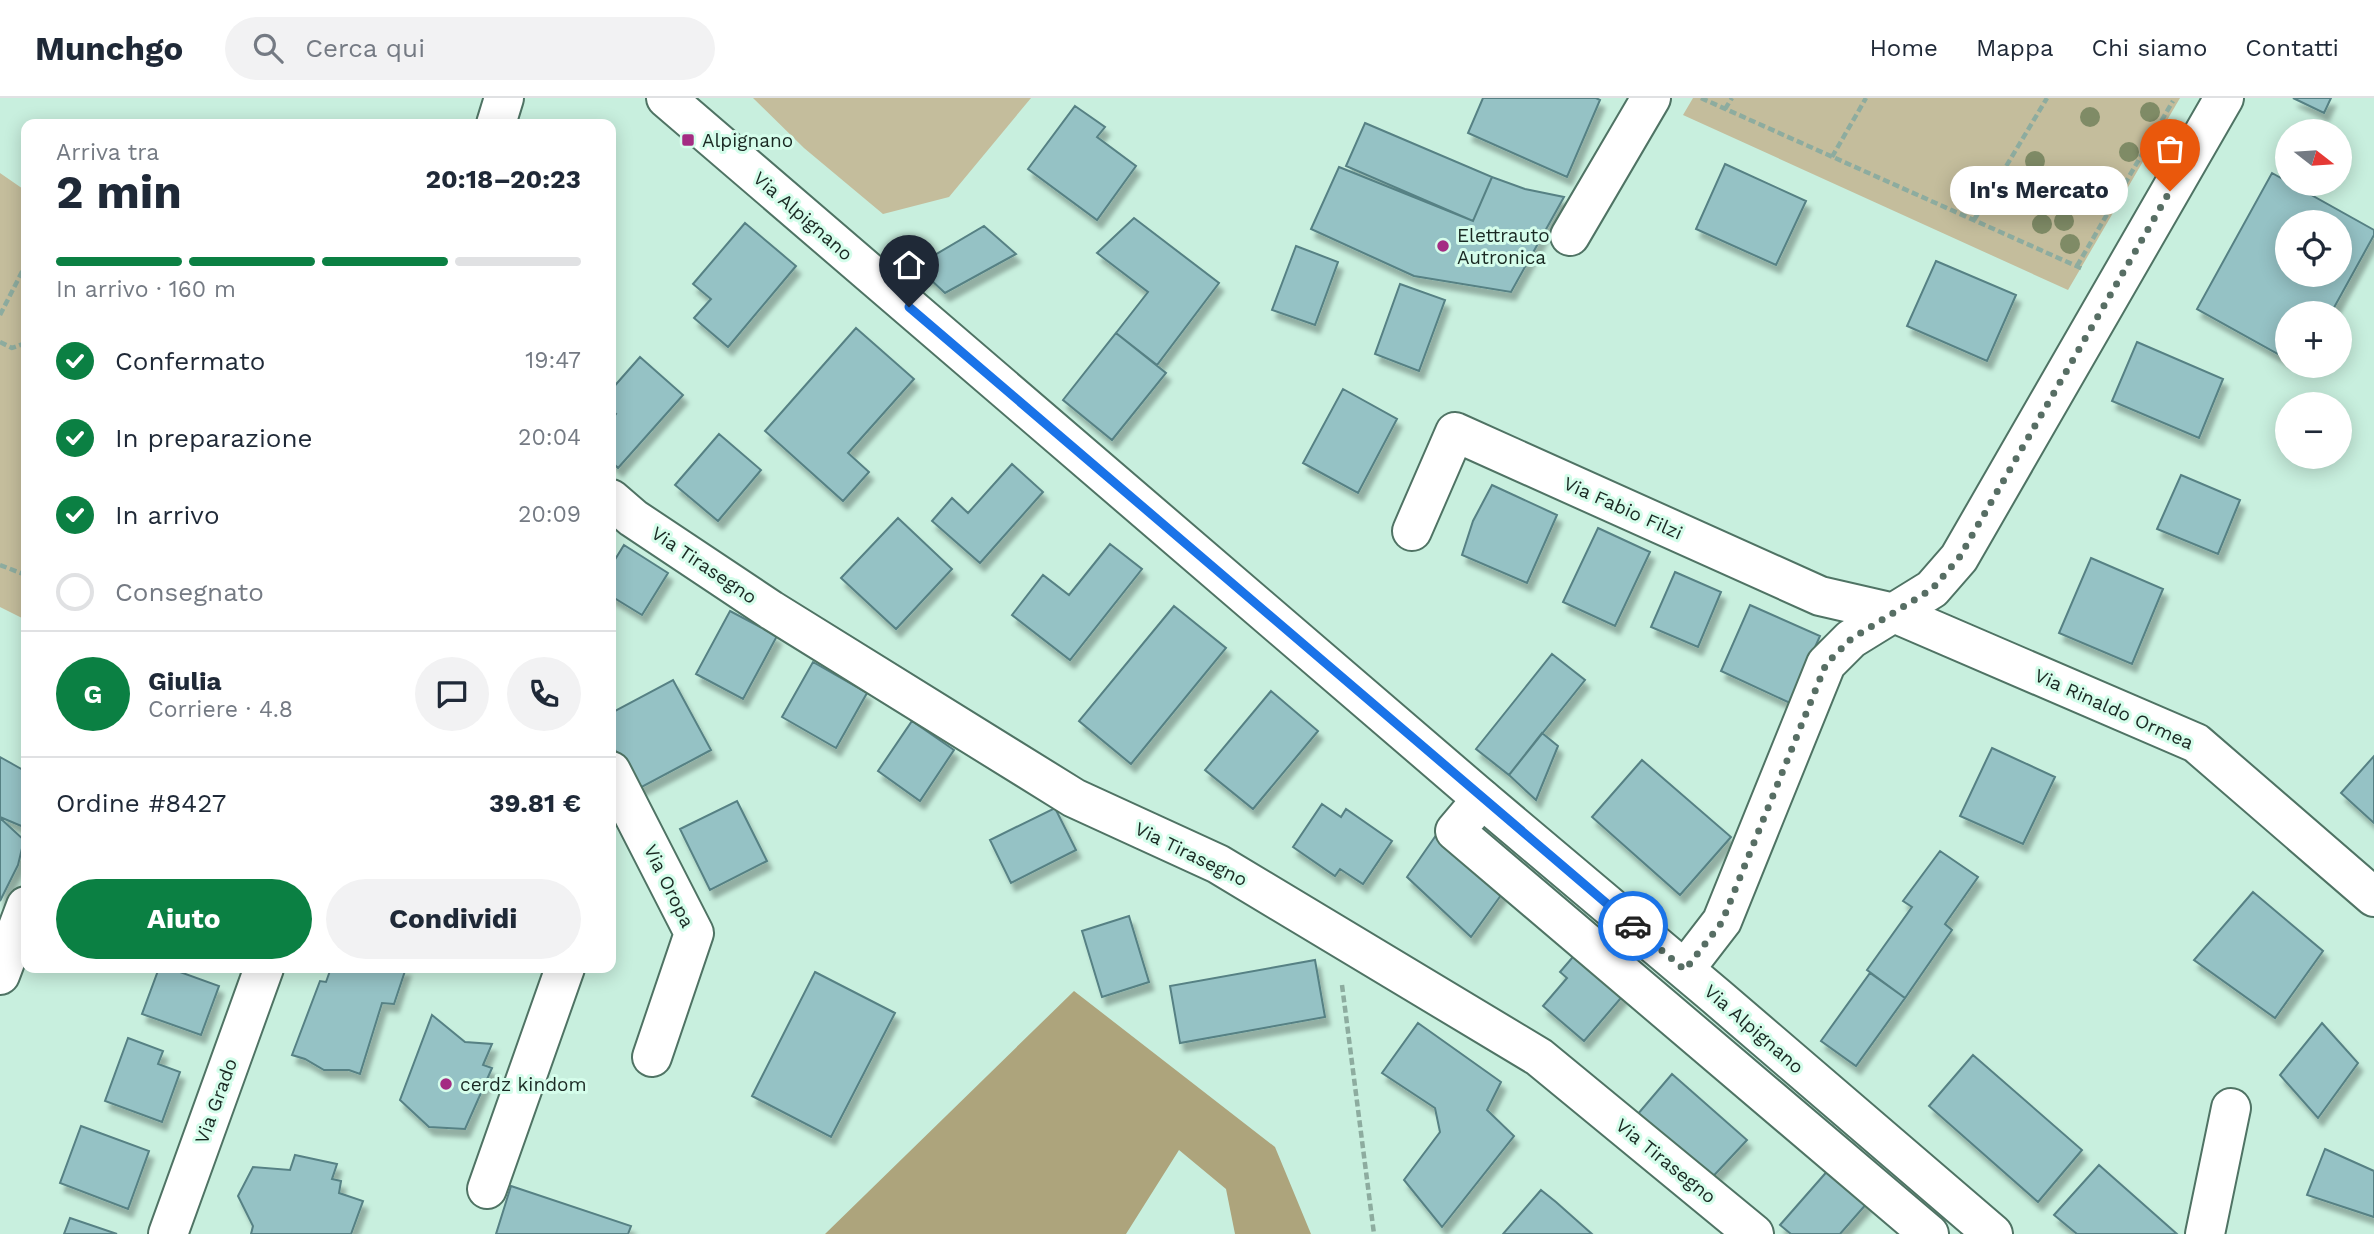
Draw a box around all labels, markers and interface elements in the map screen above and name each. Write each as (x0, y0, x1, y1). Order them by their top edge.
search box (225, 17, 715, 80)
text: Munchgo (35, 29, 183, 68)
icon: search (249, 29, 287, 67)
text: Cerca qui (305, 33, 425, 63)
text: Home (1869, 34, 1938, 62)
text: Mappa (1976, 34, 2054, 62)
text: Chi siamo (2092, 34, 2207, 62)
text: Contatti (2245, 34, 2339, 62)
pin (2140, 119, 2200, 191)
north arrow (2275, 119, 2352, 196)
map controls (2275, 119, 2352, 469)
place label: Alpignano (702, 129, 793, 152)
icon: bag (2151, 130, 2189, 168)
marker: Alpignano (680, 132, 696, 148)
text: Arriva tra (56, 139, 159, 166)
text: 20:18–20:23 (426, 164, 581, 194)
text: 2 min (56, 165, 182, 219)
street label: Via Alpignano (748, 166, 858, 266)
callout: In's Mercato (1950, 166, 2128, 216)
text: In's Mercato (1969, 177, 2109, 204)
button: locate (2275, 210, 2352, 287)
place label: Elettrauto Autronica (1457, 224, 1550, 269)
pin (879, 235, 939, 307)
marker: Elettrauto Autronica (1435, 238, 1451, 254)
icon: home (890, 246, 928, 284)
text: In arrivo · 160 m (56, 276, 236, 303)
button: + (2275, 301, 2352, 378)
icon: check (56, 342, 94, 380)
text: Confermato (115, 346, 265, 376)
text: 19:47 (525, 347, 581, 374)
button: − (2275, 392, 2352, 469)
icon: check (56, 419, 94, 457)
text: In preparazione (115, 423, 313, 453)
text: 20:04 (518, 424, 581, 451)
street label: Via Fabio Filzi (1560, 471, 1686, 545)
icon: check (56, 496, 94, 534)
text: In arrivo (115, 500, 220, 530)
text: 20:09 (518, 501, 581, 528)
street label: Via Tirasegno (647, 521, 761, 609)
text: Consegnato (115, 577, 264, 607)
button: chat (415, 657, 489, 731)
button: phone (507, 657, 581, 731)
street label: Via Rinaldo Ormea (2031, 664, 2197, 754)
text: Giulia (148, 666, 222, 696)
text: G (84, 679, 102, 709)
text: Corriere · 4.8 (148, 696, 293, 723)
text: Ordine #8427 (56, 788, 226, 818)
text: 39.81 € (489, 788, 581, 818)
street label: Via Tirasegno (1131, 817, 1251, 891)
street label: Via Oropa (639, 841, 699, 932)
button: Aiuto (56, 879, 312, 959)
button: Condividi (326, 879, 581, 959)
courier (1598, 891, 1668, 961)
icon: car (1614, 907, 1652, 945)
street label: Via Alpignano (1699, 979, 1809, 1079)
street label: Via Grado (190, 1055, 242, 1147)
place label: cerdz kindom (460, 1073, 587, 1096)
marker: cerdz kindom (438, 1076, 454, 1092)
street label: Via Tirasegno (1611, 1114, 1721, 1208)

